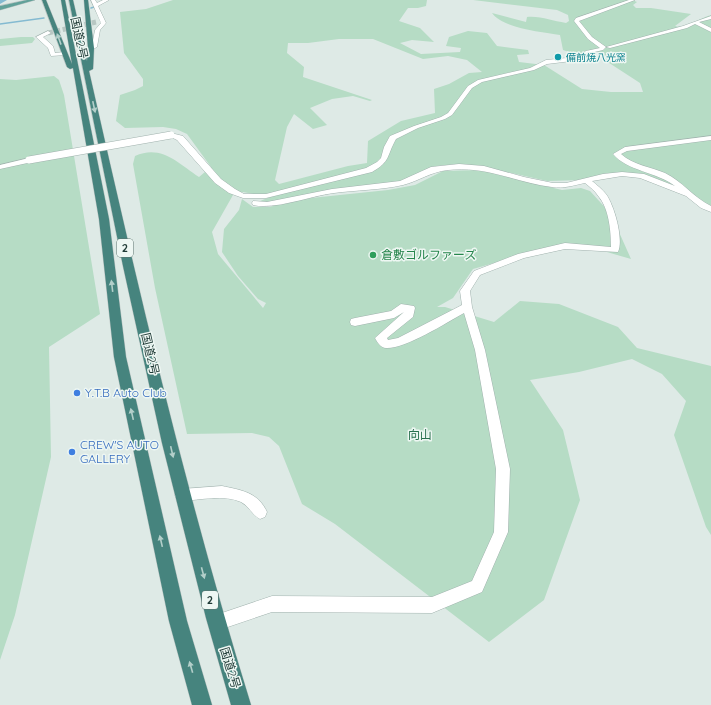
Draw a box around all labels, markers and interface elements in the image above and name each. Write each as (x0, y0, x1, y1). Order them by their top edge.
street label: 国道2号 (68, 15, 91, 60)
one-way arrow (55, 33, 61, 45)
place label: 備前焼八光窯 (565, 51, 626, 64)
marker: 備前焼八光窯 (553, 52, 563, 62)
one-way arrow (91, 100, 97, 113)
road number: 2 (117, 239, 133, 257)
place label: 倉敷ゴルファーズ (381, 247, 476, 262)
marker: 倉敷ゴルファーズ (368, 250, 378, 260)
one-way arrow (108, 280, 115, 292)
street label: 国道2号 (138, 331, 163, 376)
place label: Y.T.B Auto Club (85, 385, 167, 400)
marker: Y.T.B Auto Club (72, 388, 82, 398)
one-way arrow (129, 408, 135, 420)
park label: 向山 (408, 427, 432, 442)
place label: CREW'S AUTO GALLERY (80, 437, 159, 466)
one-way arrow (170, 446, 176, 458)
marker: CREW'S AUTO GALLERY (67, 447, 77, 457)
one-way arrow (157, 535, 163, 547)
one-way arrow (200, 567, 206, 579)
road number: 2 (202, 591, 218, 609)
street label: 国道2号 (217, 645, 244, 690)
one-way arrow (188, 661, 194, 674)

